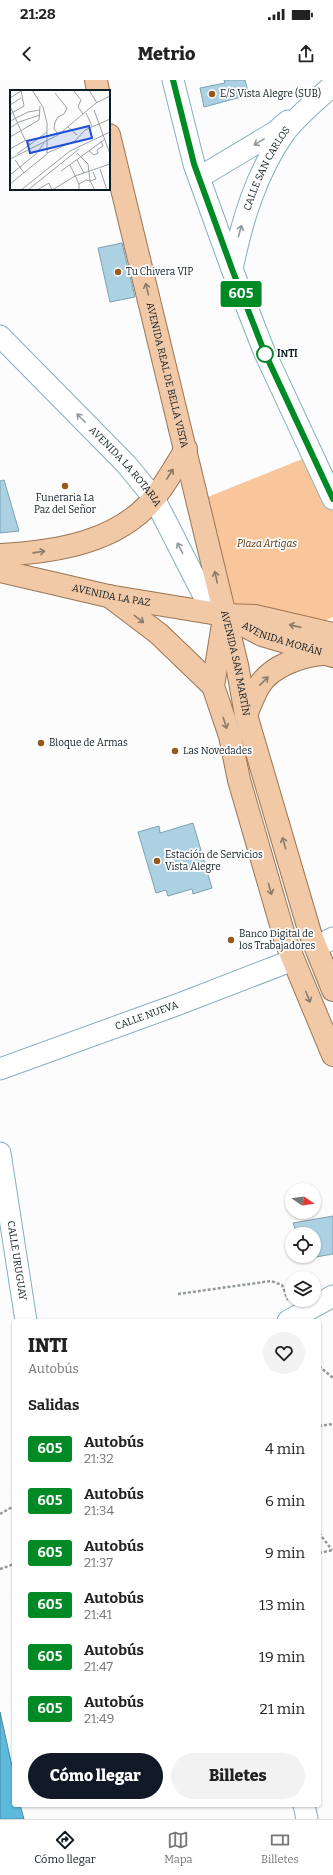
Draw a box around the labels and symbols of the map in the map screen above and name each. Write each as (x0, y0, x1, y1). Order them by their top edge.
place label: E/S Vista Alegre (SUB) (220, 87, 321, 100)
marker: E/S Vista Alegre (SUB) (207, 89, 217, 99)
inset map (10, 90, 110, 190)
street label: CALLE SAN CARLOS (241, 124, 293, 212)
one-way arrow (254, 138, 265, 146)
one-way arrow (237, 225, 244, 238)
place label: Tu Chivera VIP (126, 266, 193, 278)
marker: Tu Chivera VIP (113, 267, 123, 277)
line badge: 605 (218, 281, 264, 307)
one-way arrow (142, 283, 150, 296)
street label: AVENIDA REAL DE BELLA VISTA (144, 301, 191, 450)
marker: INTI (256, 345, 274, 363)
place label: INTI (277, 348, 298, 360)
one-way arrow (76, 413, 86, 423)
street label: AVENIDA LA ROTARIA (86, 424, 164, 510)
one-way arrow (166, 469, 174, 480)
marker: Funeraria La Paz del Señor (60, 481, 70, 491)
place label: Funeraria La Paz del Señor (34, 492, 97, 516)
park label: Plaza Artigas (237, 538, 297, 550)
one-way arrow (176, 543, 183, 555)
one-way arrow (32, 548, 45, 556)
one-way arrow (211, 571, 219, 584)
street label: AVENIDA LA PAZ (71, 582, 151, 609)
street label: AVENIDA SAN MARTÍN (218, 609, 253, 717)
one-way arrow (133, 615, 144, 624)
street label: AVENIDA MORÁN (240, 619, 324, 658)
one-way arrow (289, 621, 302, 629)
one-way arrow (259, 676, 269, 686)
one-way arrow (222, 717, 230, 729)
place label: Bloque de Armas (49, 737, 128, 749)
marker: Bloque de Armas (36, 738, 46, 748)
place label: Las Novedades (183, 745, 252, 757)
marker: Las Novedades (170, 746, 180, 756)
one-way arrow (280, 837, 287, 850)
place label: Estación de Servicios Vista Alegre (165, 849, 263, 873)
marker: Estación de Servicios Vista Alegre (152, 856, 162, 866)
one-way arrow (267, 882, 274, 895)
place label: Banco Digital de los Trabajadores (239, 928, 315, 952)
marker: Banco Digital de los Trabajadores (226, 935, 236, 945)
one-way arrow (304, 990, 312, 1002)
street label: CALLE NUEVA (113, 998, 181, 1033)
north arrow (285, 1183, 321, 1219)
street label: CALLE URUGUAY (5, 1220, 29, 1302)

